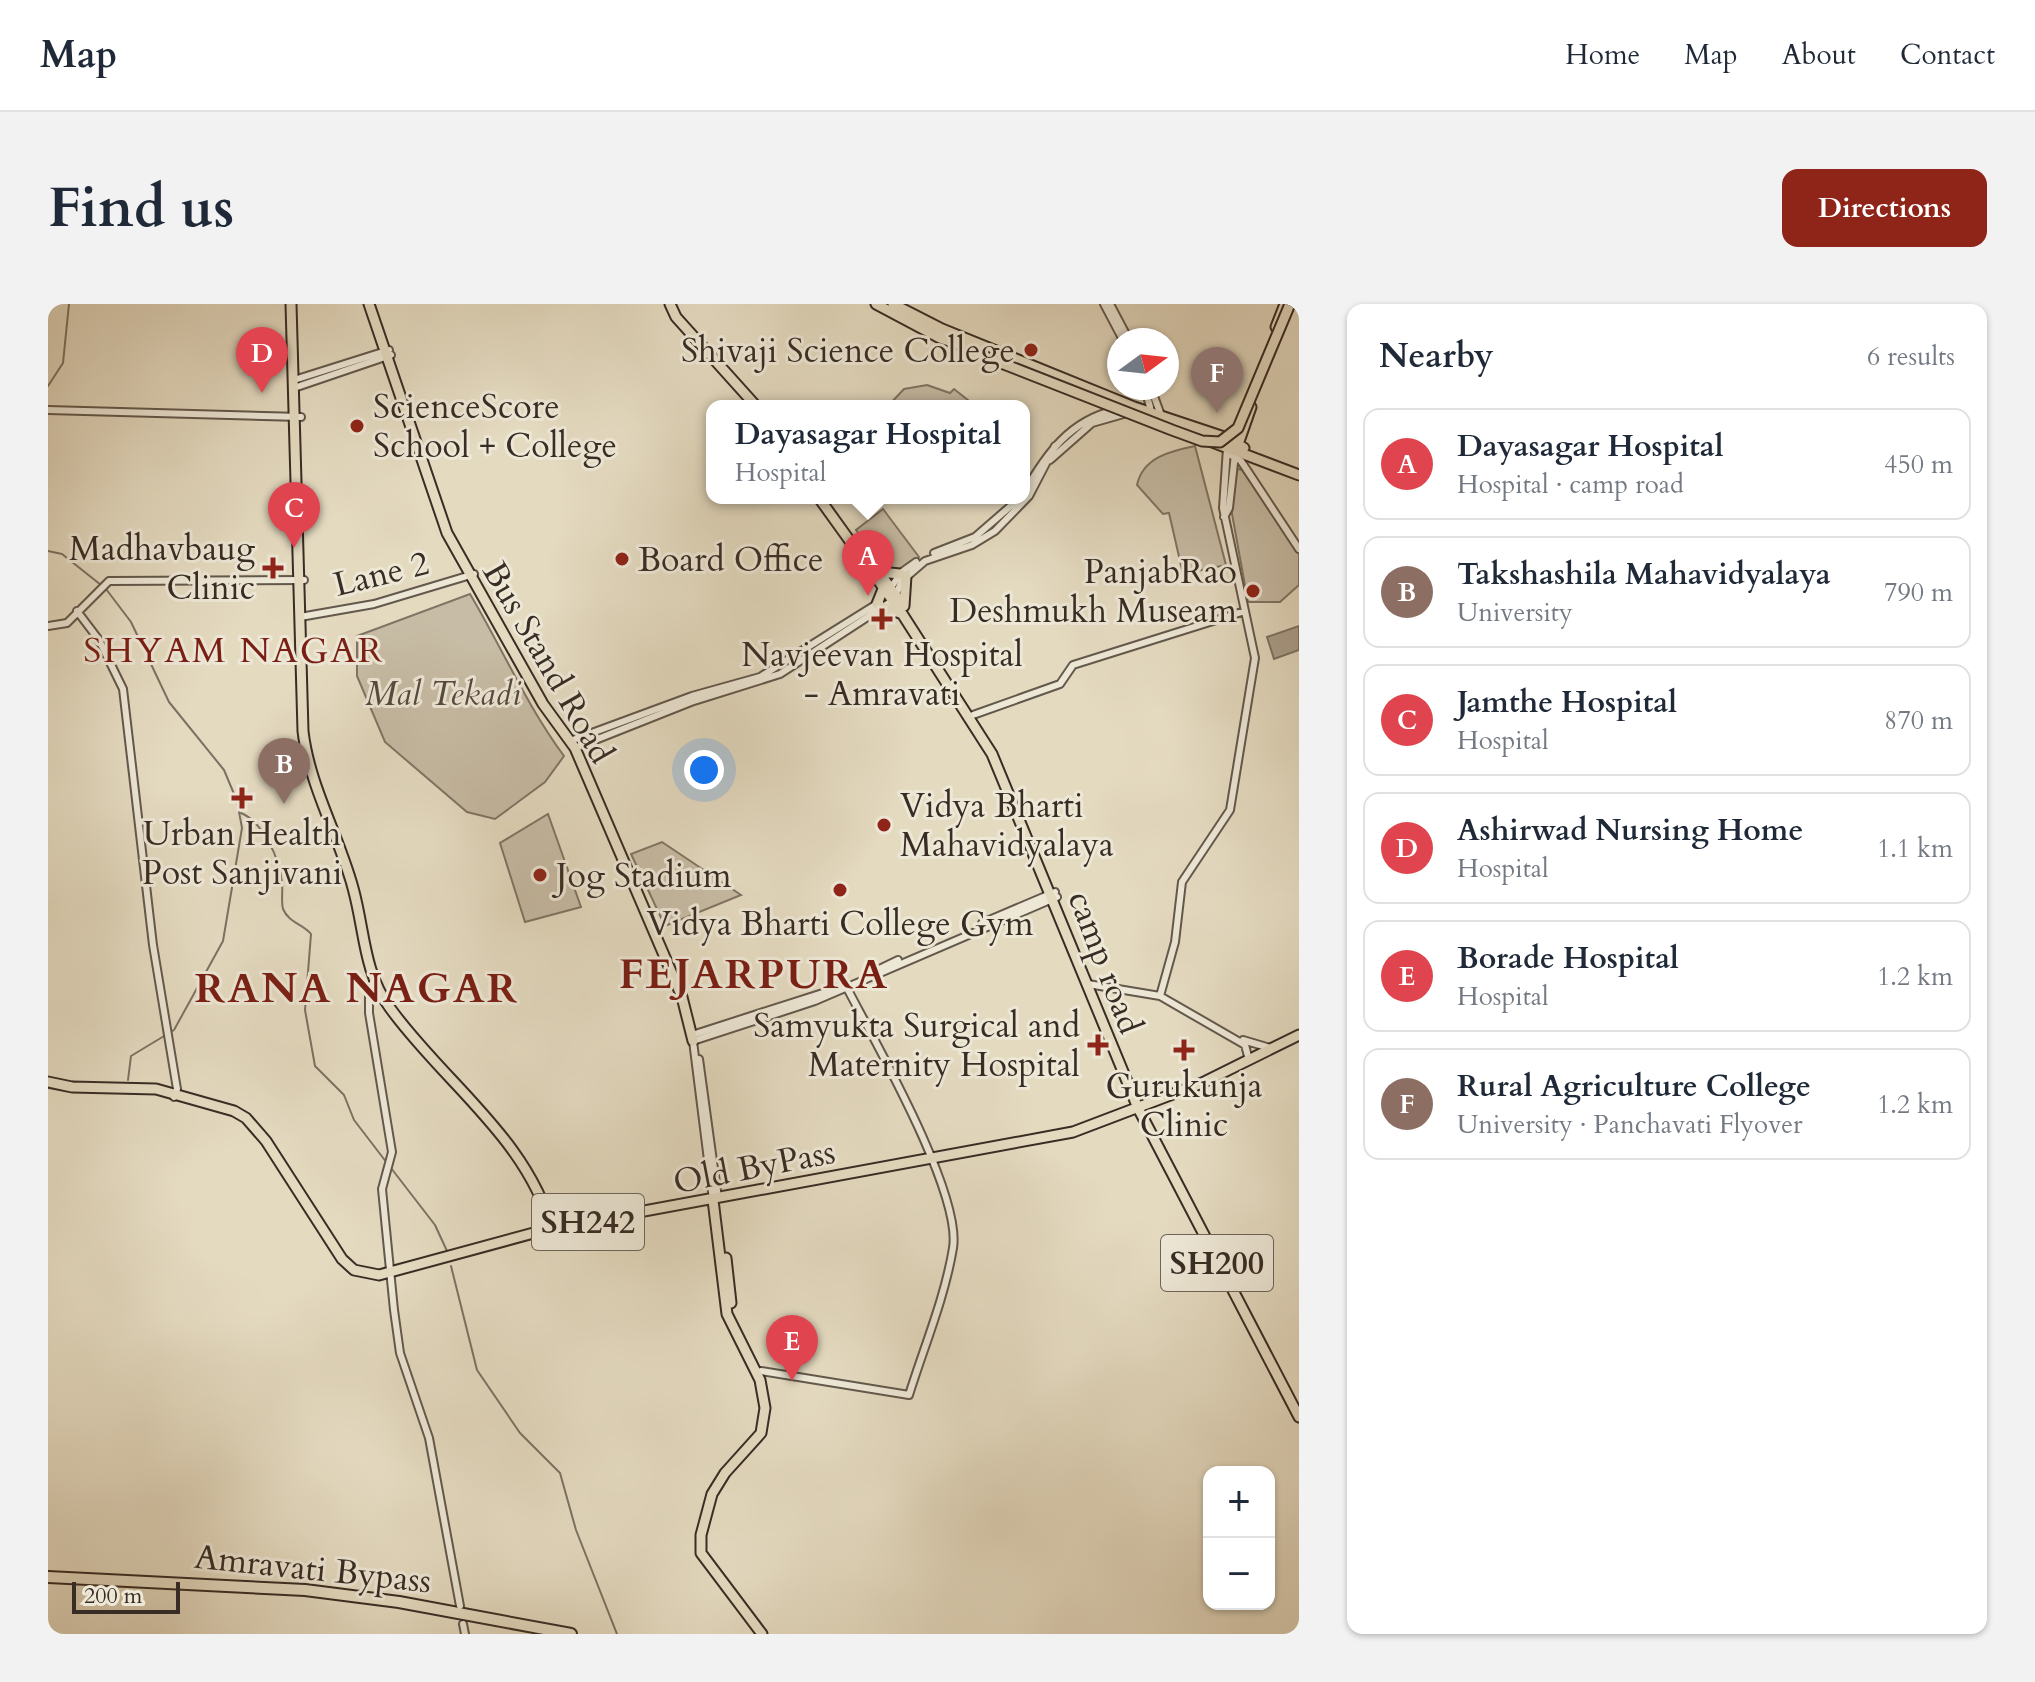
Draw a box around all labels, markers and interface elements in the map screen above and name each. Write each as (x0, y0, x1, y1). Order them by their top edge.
text: Map (40, 29, 117, 81)
text: Home (1565, 36, 1640, 74)
text: Map (1684, 36, 1738, 74)
text: About (1782, 36, 1856, 74)
text: Contact (1900, 36, 1995, 74)
button: Directions (1782, 169, 1987, 247)
text: Find us (48, 171, 234, 246)
pin: D (236, 327, 288, 393)
place label: Shivaji Science College (681, 328, 1015, 374)
north arrow (1107, 328, 1179, 400)
text: Nearby (1379, 333, 1494, 379)
text: 6 results (1867, 339, 1955, 374)
marker: Shivaji Science College (1022, 341, 1040, 359)
pin: F (1191, 347, 1243, 413)
place label: ScienceScore School + College (373, 384, 617, 469)
popup (706, 400, 1030, 504)
text: Dayasagar Hospital (735, 414, 1001, 455)
marker: ScienceScore School + College (348, 417, 366, 435)
text: Dayasagar Hospital (1457, 426, 1724, 467)
text: A (1397, 447, 1417, 482)
text: 450 m (1884, 447, 1953, 482)
text: Hospital (735, 455, 826, 490)
text: Hospital · camp road (1457, 467, 1684, 502)
pin: C (268, 482, 320, 548)
place label: Madhavbaug Clinic (69, 526, 255, 611)
pin: A (842, 530, 894, 596)
place label: Board Office (638, 537, 824, 583)
street label: Lane 2 (329, 540, 434, 608)
place label: PanjabRao Deshmukh Museam (950, 549, 1237, 634)
marker: Board Office (613, 550, 631, 568)
street label: Bus Stand Road (472, 553, 625, 772)
text: Takshashila Mahavidyalaya (1457, 554, 1831, 595)
marker: Madhavbaug Clinic (262, 557, 284, 579)
text: B (1398, 575, 1416, 610)
text: 790 m (1884, 575, 1953, 610)
marker: PanjabRao Deshmukh Museam (1244, 582, 1262, 600)
text: University (1457, 595, 1573, 630)
marker: Navjeevan Hospital - Amravati (871, 608, 893, 630)
district label: SHYAM NAGAR (83, 626, 385, 675)
place label: Navjeevan Hospital - Amravati (741, 632, 1023, 717)
park label: Mal Tekadi (365, 671, 522, 717)
text: Jamthe Hospital (1457, 682, 1677, 723)
text: C (1397, 703, 1417, 738)
text: 870 m (1884, 703, 1953, 738)
text: Hospital (1457, 723, 1549, 758)
pin: B (258, 738, 310, 804)
your location (684, 750, 724, 790)
place label: Vidya Bharti Mahavidyalaya (900, 783, 1114, 868)
marker: Urban Health Post Sanjivani (231, 787, 253, 809)
text: Ashirwad Nursing Home (1457, 810, 1803, 851)
place label: Urban Health Post Sanjivani (142, 811, 342, 896)
marker: Vidya Bharti Mahavidyalaya (875, 816, 893, 834)
text: D (1396, 831, 1418, 866)
text: 1.1 km (1877, 831, 1953, 866)
text: Hospital (1457, 851, 1549, 886)
place label: Jog Stadium (551, 853, 732, 899)
marker: Jog Stadium (531, 866, 549, 884)
marker: Vidya Bharti College Gym (831, 881, 849, 899)
street label: camp road (1057, 884, 1153, 1041)
place label: Vidya Bharti College Gym (646, 901, 1034, 947)
text: Borade Hospital (1457, 938, 1679, 979)
district label: FEJARPURA (619, 946, 889, 1003)
text: E (1399, 959, 1415, 994)
text: 1.2 km (1877, 959, 1953, 994)
district label: RANA NAGAR (195, 960, 519, 1017)
text: Hospital (1457, 979, 1549, 1014)
place label: Samyukta Surgical and Maternity Hospital (753, 1003, 1080, 1088)
marker: Samyukta Surgical and Maternity Hospital (1087, 1034, 1109, 1056)
marker: Gurukunja Clinic (1173, 1039, 1195, 1061)
place label: Gurukunja Clinic (1105, 1063, 1263, 1148)
text: Rural Agriculture College (1457, 1066, 1811, 1107)
text: F (1399, 1087, 1415, 1122)
text: 1.2 km (1877, 1087, 1953, 1122)
text: University · Panchavati Flyover (1457, 1107, 1803, 1142)
street label: Old ByPass (669, 1129, 839, 1205)
road number: SH242 (532, 1194, 644, 1250)
road number: SH200 (1161, 1235, 1273, 1291)
pin: E (766, 1315, 818, 1381)
map controls (1203, 1466, 1275, 1610)
button: + (1203, 1466, 1275, 1538)
street label: Amravati Bypass (192, 1534, 434, 1604)
button: − (1203, 1538, 1275, 1610)
scale bar (72, 1578, 180, 1614)
text: 200 m (84, 1581, 142, 1611)

